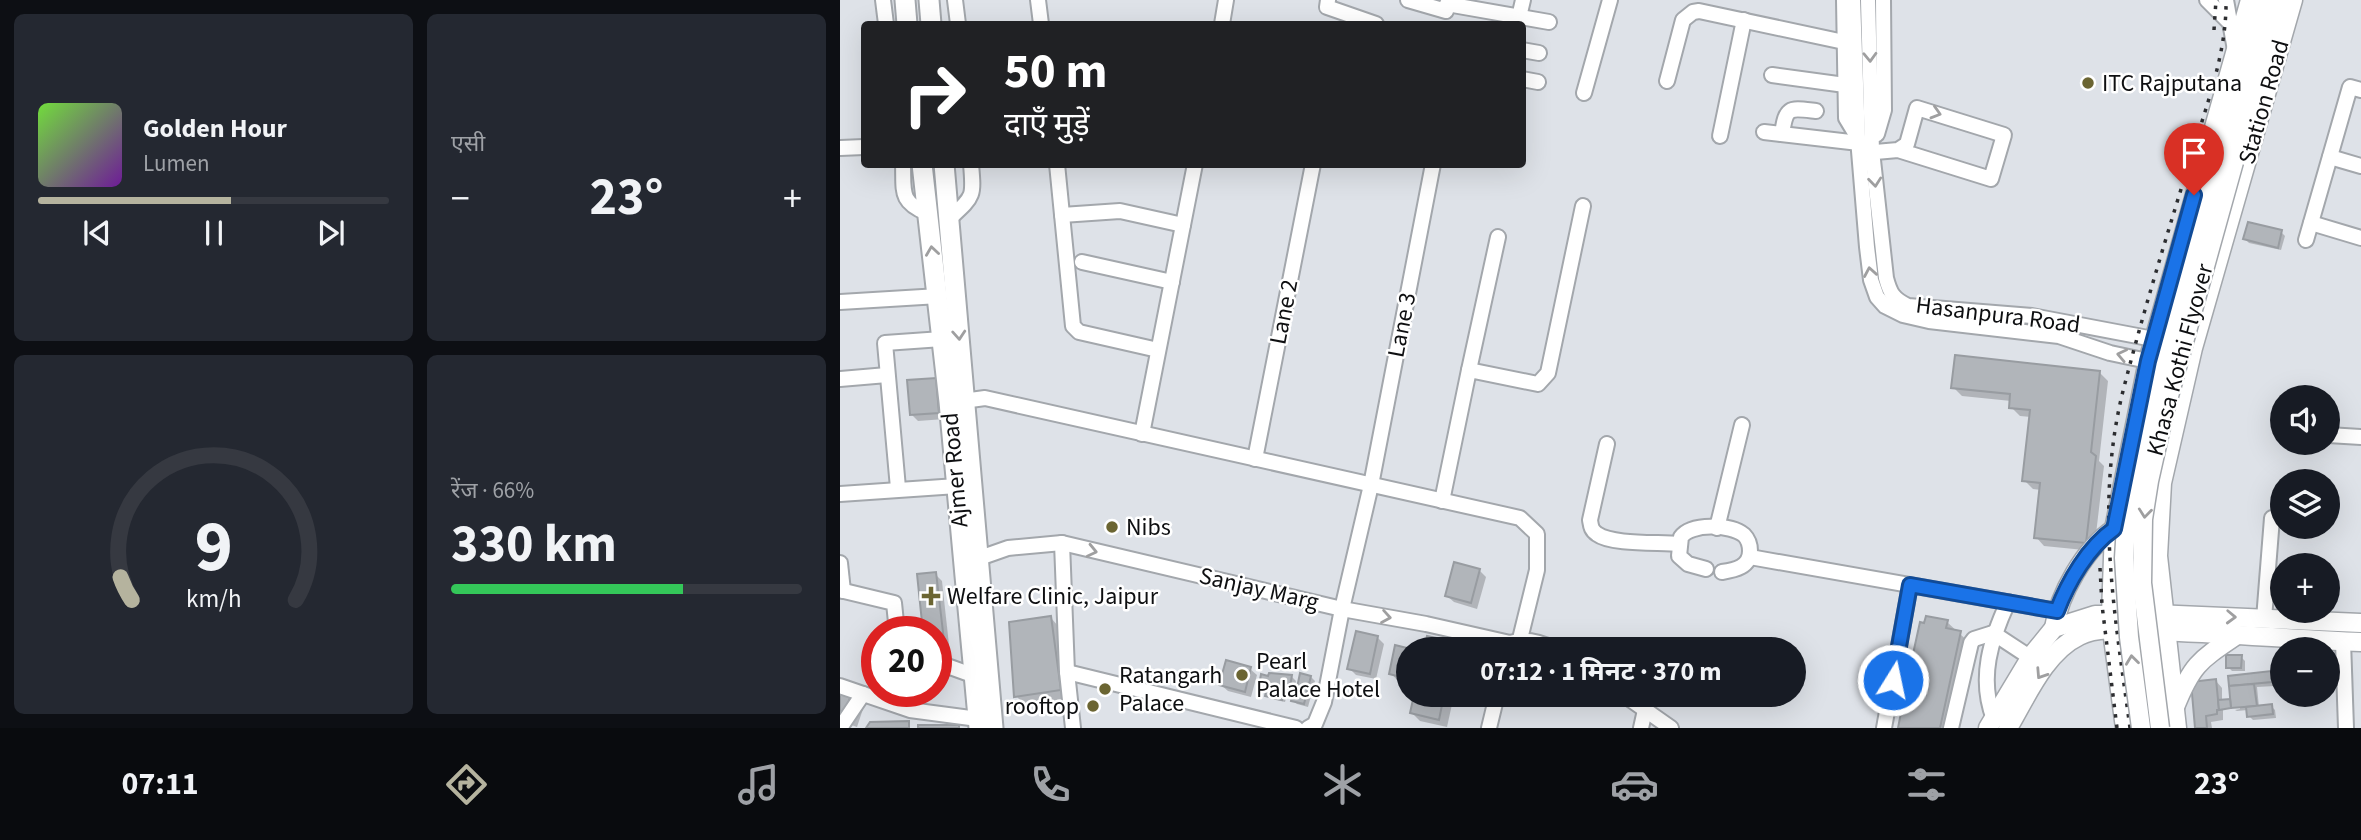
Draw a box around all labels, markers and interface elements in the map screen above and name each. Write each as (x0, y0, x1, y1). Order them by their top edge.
street label: Station Road (2230, 36, 2298, 168)
text: 50 m (1004, 37, 1108, 107)
icon: right (889, 49, 980, 140)
one-way arrow (1862, 52, 1878, 63)
place label: ITC Rajputana (2102, 66, 2242, 101)
marker: ITC Rajputana (2080, 75, 2096, 91)
text: दाएँ मुड़ें (1004, 102, 1090, 148)
one-way arrow (1930, 105, 1942, 120)
text: Golden Hour (143, 110, 287, 147)
pin (2164, 123, 2224, 195)
text: एसी (451, 127, 485, 160)
icon: arrive (2175, 134, 2213, 172)
text: Lumen (143, 147, 210, 180)
text: 23° (590, 161, 663, 235)
text: − (451, 172, 470, 226)
text: + (783, 172, 802, 226)
one-way arrow (1868, 176, 1883, 188)
icon: previous (78, 214, 116, 252)
icon: pause (195, 214, 233, 252)
icon: next (312, 214, 350, 252)
one-way arrow (925, 245, 940, 257)
street label: Khasa Kothi Flyover (2138, 259, 2223, 460)
one-way arrow (1863, 266, 1878, 278)
street label: Lane 2 (1261, 276, 1307, 348)
street label: Hasanpura Road (1914, 288, 2082, 342)
street label: Lane 3 (1379, 289, 1425, 361)
one-way arrow (951, 330, 966, 341)
one-way arrow (2116, 349, 2128, 364)
map controls (2270, 385, 2340, 707)
button: sound (2270, 385, 2340, 455)
street label: Ajmer Road (933, 411, 977, 529)
button: layers (2270, 469, 2340, 539)
text: रेंज · 66% (451, 474, 534, 507)
text: 9 (194, 496, 233, 600)
one-way arrow (2137, 507, 2152, 518)
text: 330 km (451, 508, 617, 582)
place label: Nibs (1126, 510, 1171, 545)
marker: Nibs (1104, 519, 1120, 535)
one-way arrow (1086, 542, 1098, 557)
button: + (2270, 553, 2340, 623)
street label: Sanjay Marg (1196, 558, 1322, 620)
place label: Welfare Clinic, Jaipur (947, 579, 1159, 614)
text: km/h (186, 581, 241, 617)
marker: Welfare Clinic, Jaipur (921, 586, 941, 606)
one-way arrow (1380, 609, 1391, 624)
one-way arrow (2226, 610, 2237, 625)
speed limit sign: 20 (861, 616, 952, 707)
button: − (2270, 637, 2340, 707)
position arrow (1856, 643, 1930, 717)
place label: Pearl Palace Hotel (1256, 644, 1380, 707)
text: 07:12 · 1 मिनट · 370 m (1480, 653, 1722, 690)
one-way arrow (2124, 655, 2139, 666)
place label: Ratangarh Palace (1119, 658, 1222, 721)
one-way arrow (2037, 666, 2050, 679)
marker: Pearl Palace Hotel (1234, 667, 1250, 683)
marker: Ratangarh Palace (1097, 681, 1113, 697)
place label: rooftop (1005, 689, 1079, 724)
marker: rooftop (1085, 698, 1101, 714)
icon: directions (442, 760, 491, 809)
icon: music (734, 760, 783, 809)
icon: phone (1026, 760, 1075, 809)
icon: climate (1318, 760, 1367, 809)
icon: car (1610, 760, 1659, 809)
icon: filters (1902, 760, 1951, 809)
text: 07:11 (122, 761, 199, 807)
text: 23° (2194, 761, 2239, 807)

